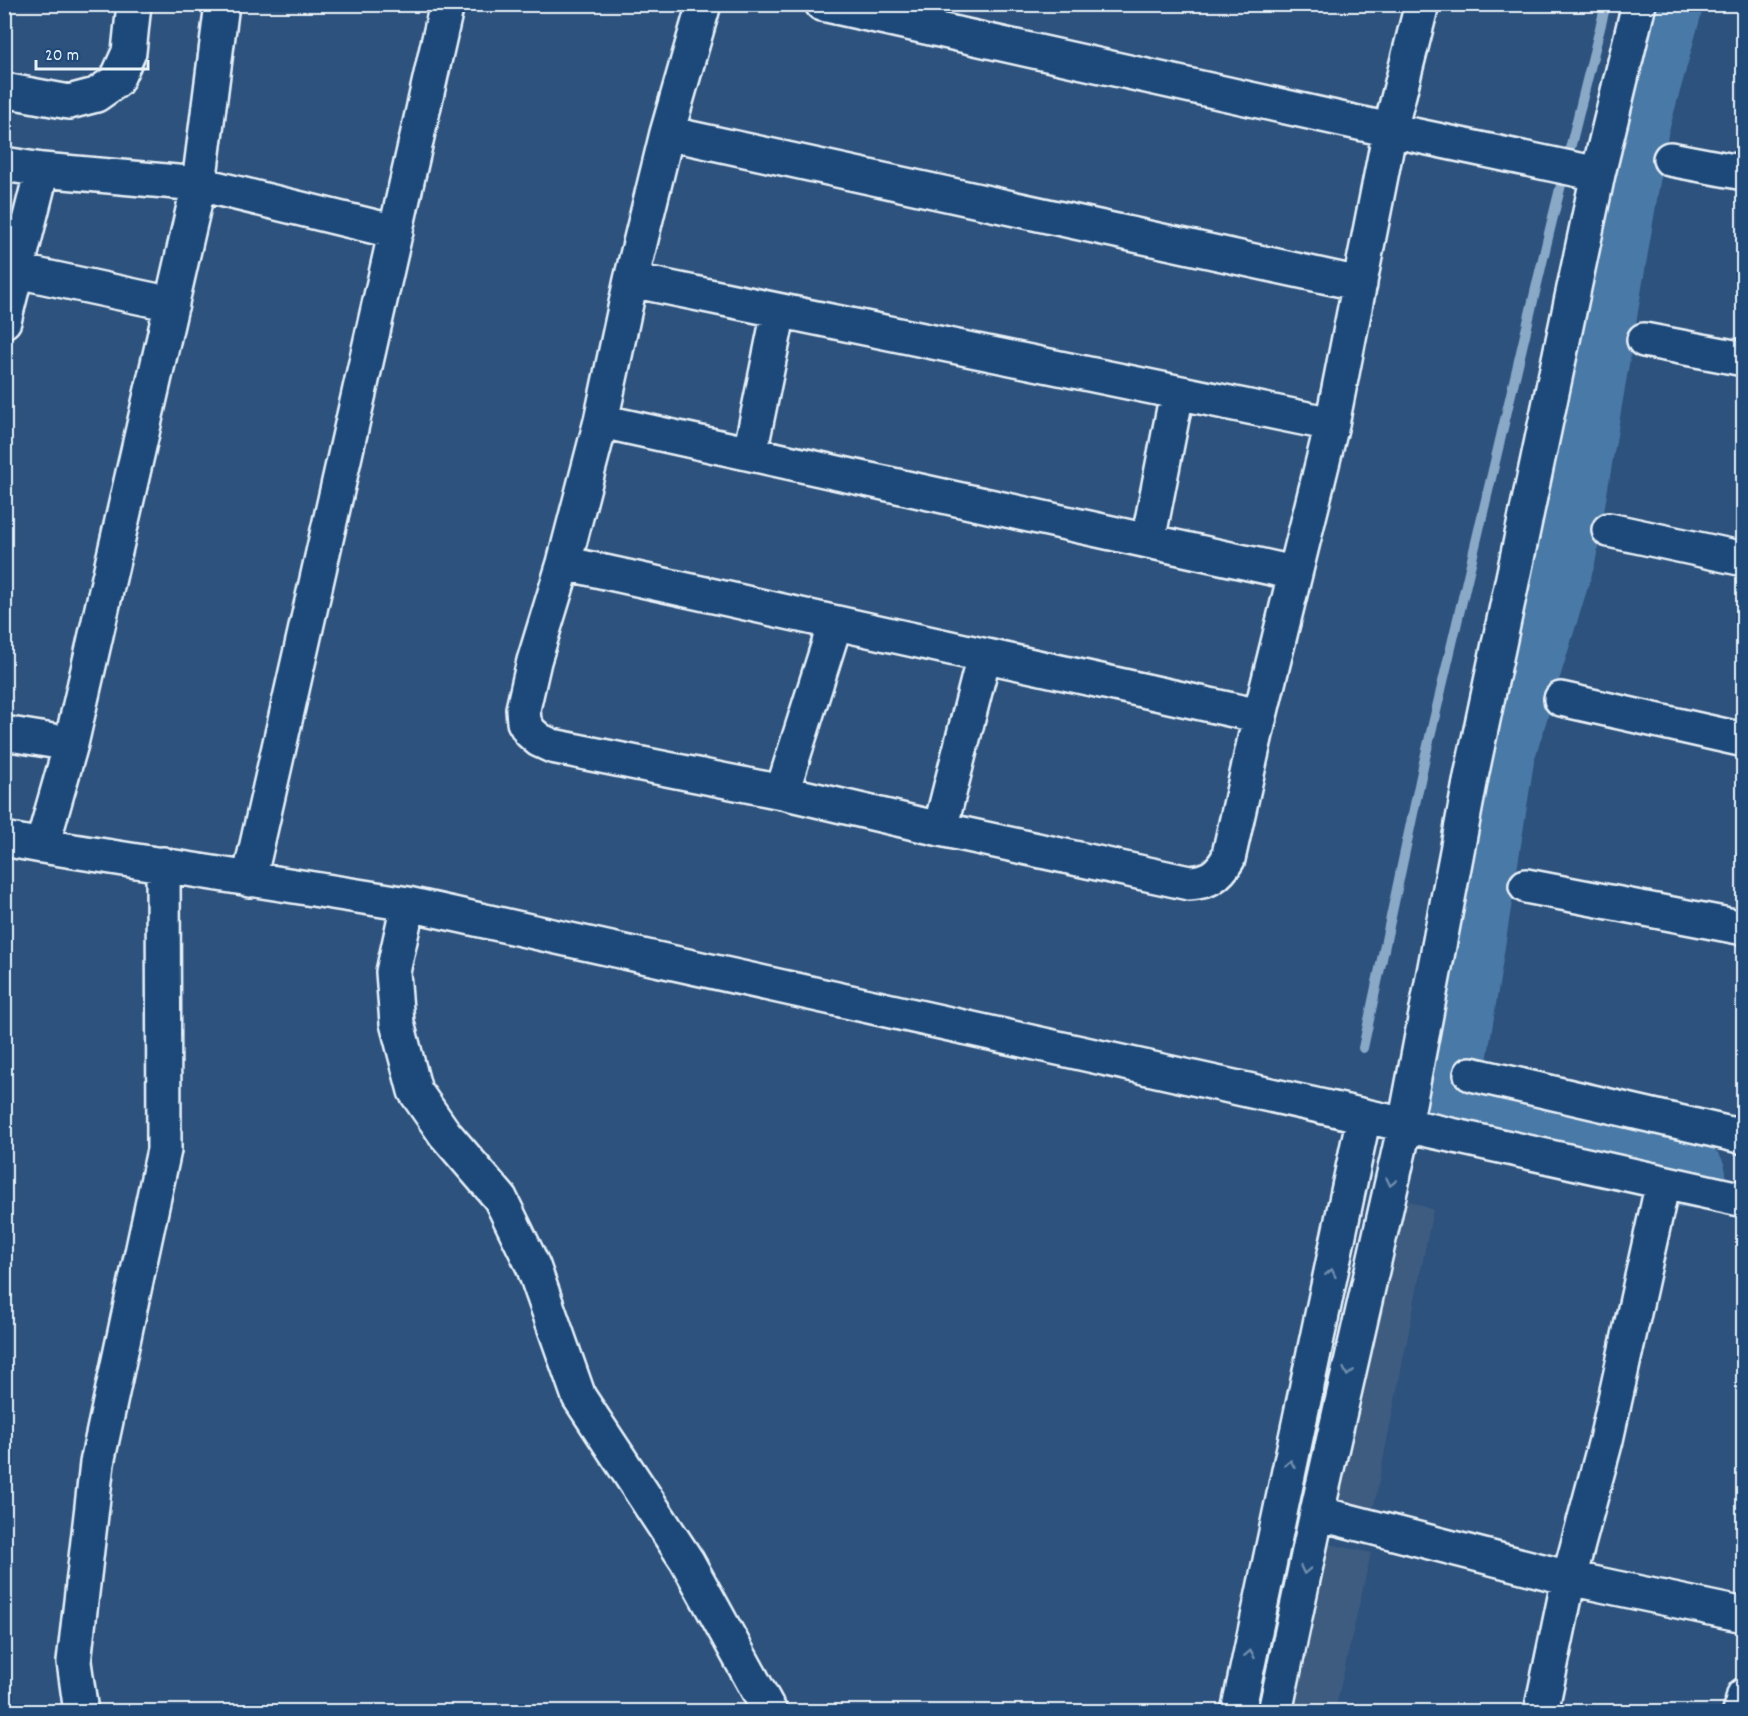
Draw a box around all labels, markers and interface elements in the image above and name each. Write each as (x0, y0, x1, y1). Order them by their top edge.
scale bar (36, 33, 148, 71)
text: 20 m (45, 44, 79, 69)
one-way arrow (1386, 1176, 1399, 1186)
one-way arrow (1324, 1268, 1337, 1278)
one-way arrow (1342, 1366, 1355, 1376)
one-way arrow (1283, 1459, 1296, 1469)
one-way arrow (1299, 1565, 1312, 1575)
one-way arrow (1243, 1650, 1256, 1660)

